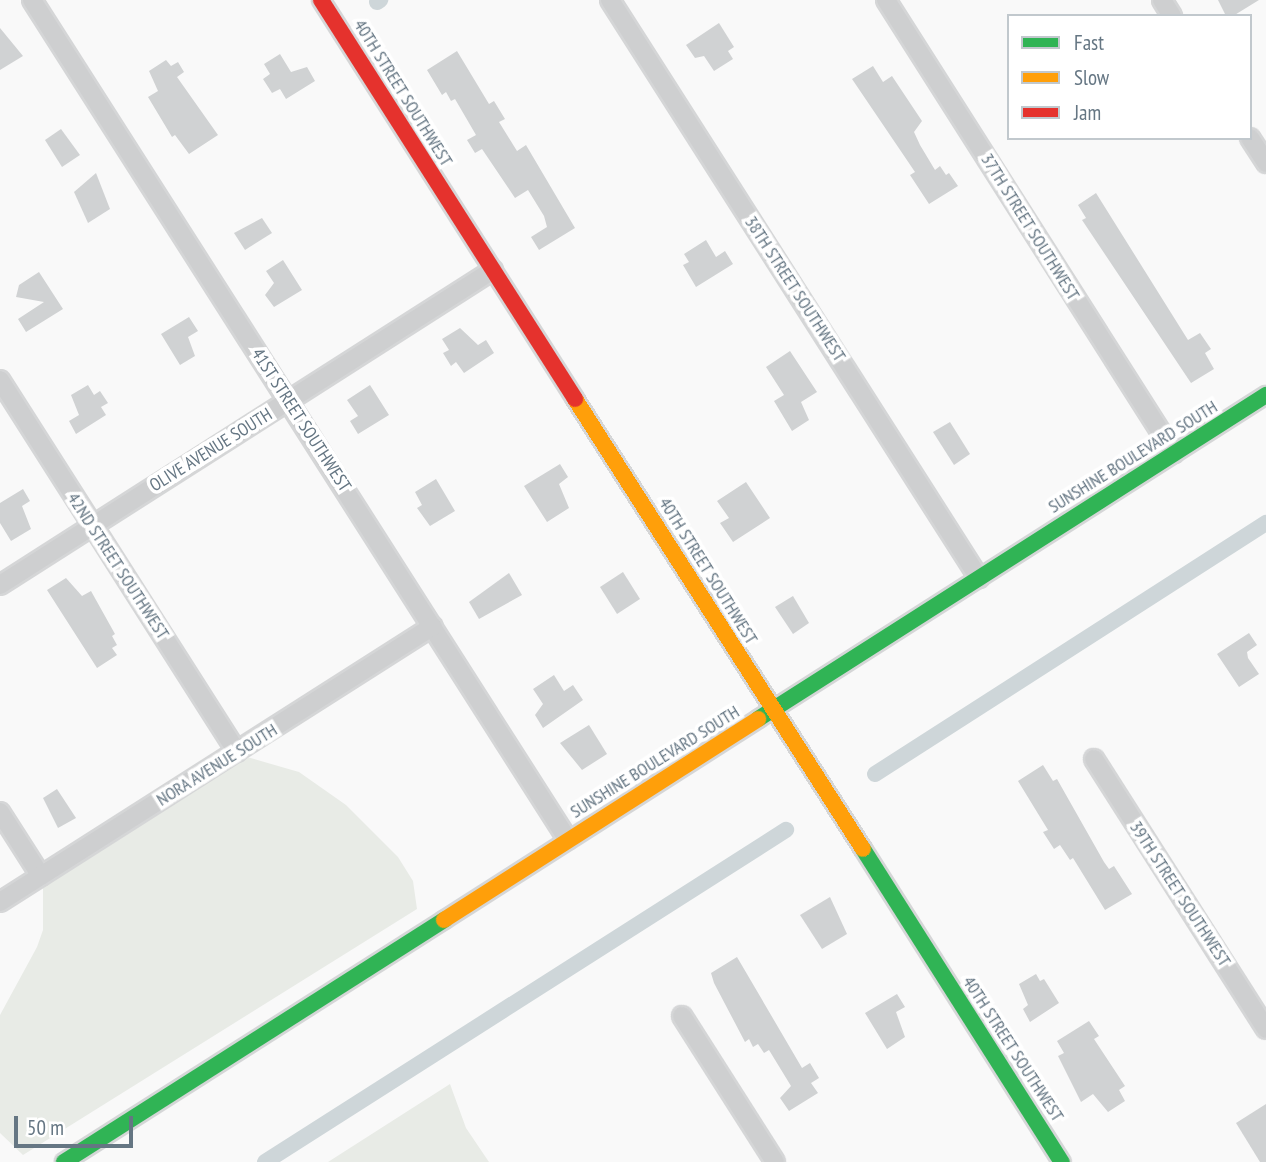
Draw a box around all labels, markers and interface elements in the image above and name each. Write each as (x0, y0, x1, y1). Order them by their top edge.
legend (1007, 14, 1252, 140)
street label: 40TH STREET SOUTHWEST (349, 15, 457, 171)
text: Fast (1074, 29, 1104, 56)
text: Slow (1074, 64, 1109, 91)
text: Jam (1074, 99, 1101, 126)
street label: 37TH STREET SOUTHWEST (976, 149, 1084, 305)
street label: 38TH STREET SOUTHWEST (740, 212, 850, 366)
street label: 41ST STREET SOUTHWEST (246, 344, 356, 496)
street label: SUNSHINE BOULEVARD SOUTH (1045, 396, 1221, 518)
street label: OLIVE AVENUE SOUTH (146, 404, 276, 496)
street label: 42ND STREET SOUTHWEST (62, 488, 174, 644)
street label: 40TH STREET SOUTHWEST (654, 493, 762, 649)
street label: SUNSHINE BOULEVARD SOUTH (567, 701, 743, 823)
street label: NORA AVENUE SOUTH (152, 719, 282, 811)
street label: 39TH STREET SOUTHWEST (1125, 817, 1235, 971)
street label: 40TH STREET SOUTHWEST (958, 972, 1068, 1126)
scale bar (18, 1102, 136, 1146)
text: 50 m (27, 1114, 64, 1141)

